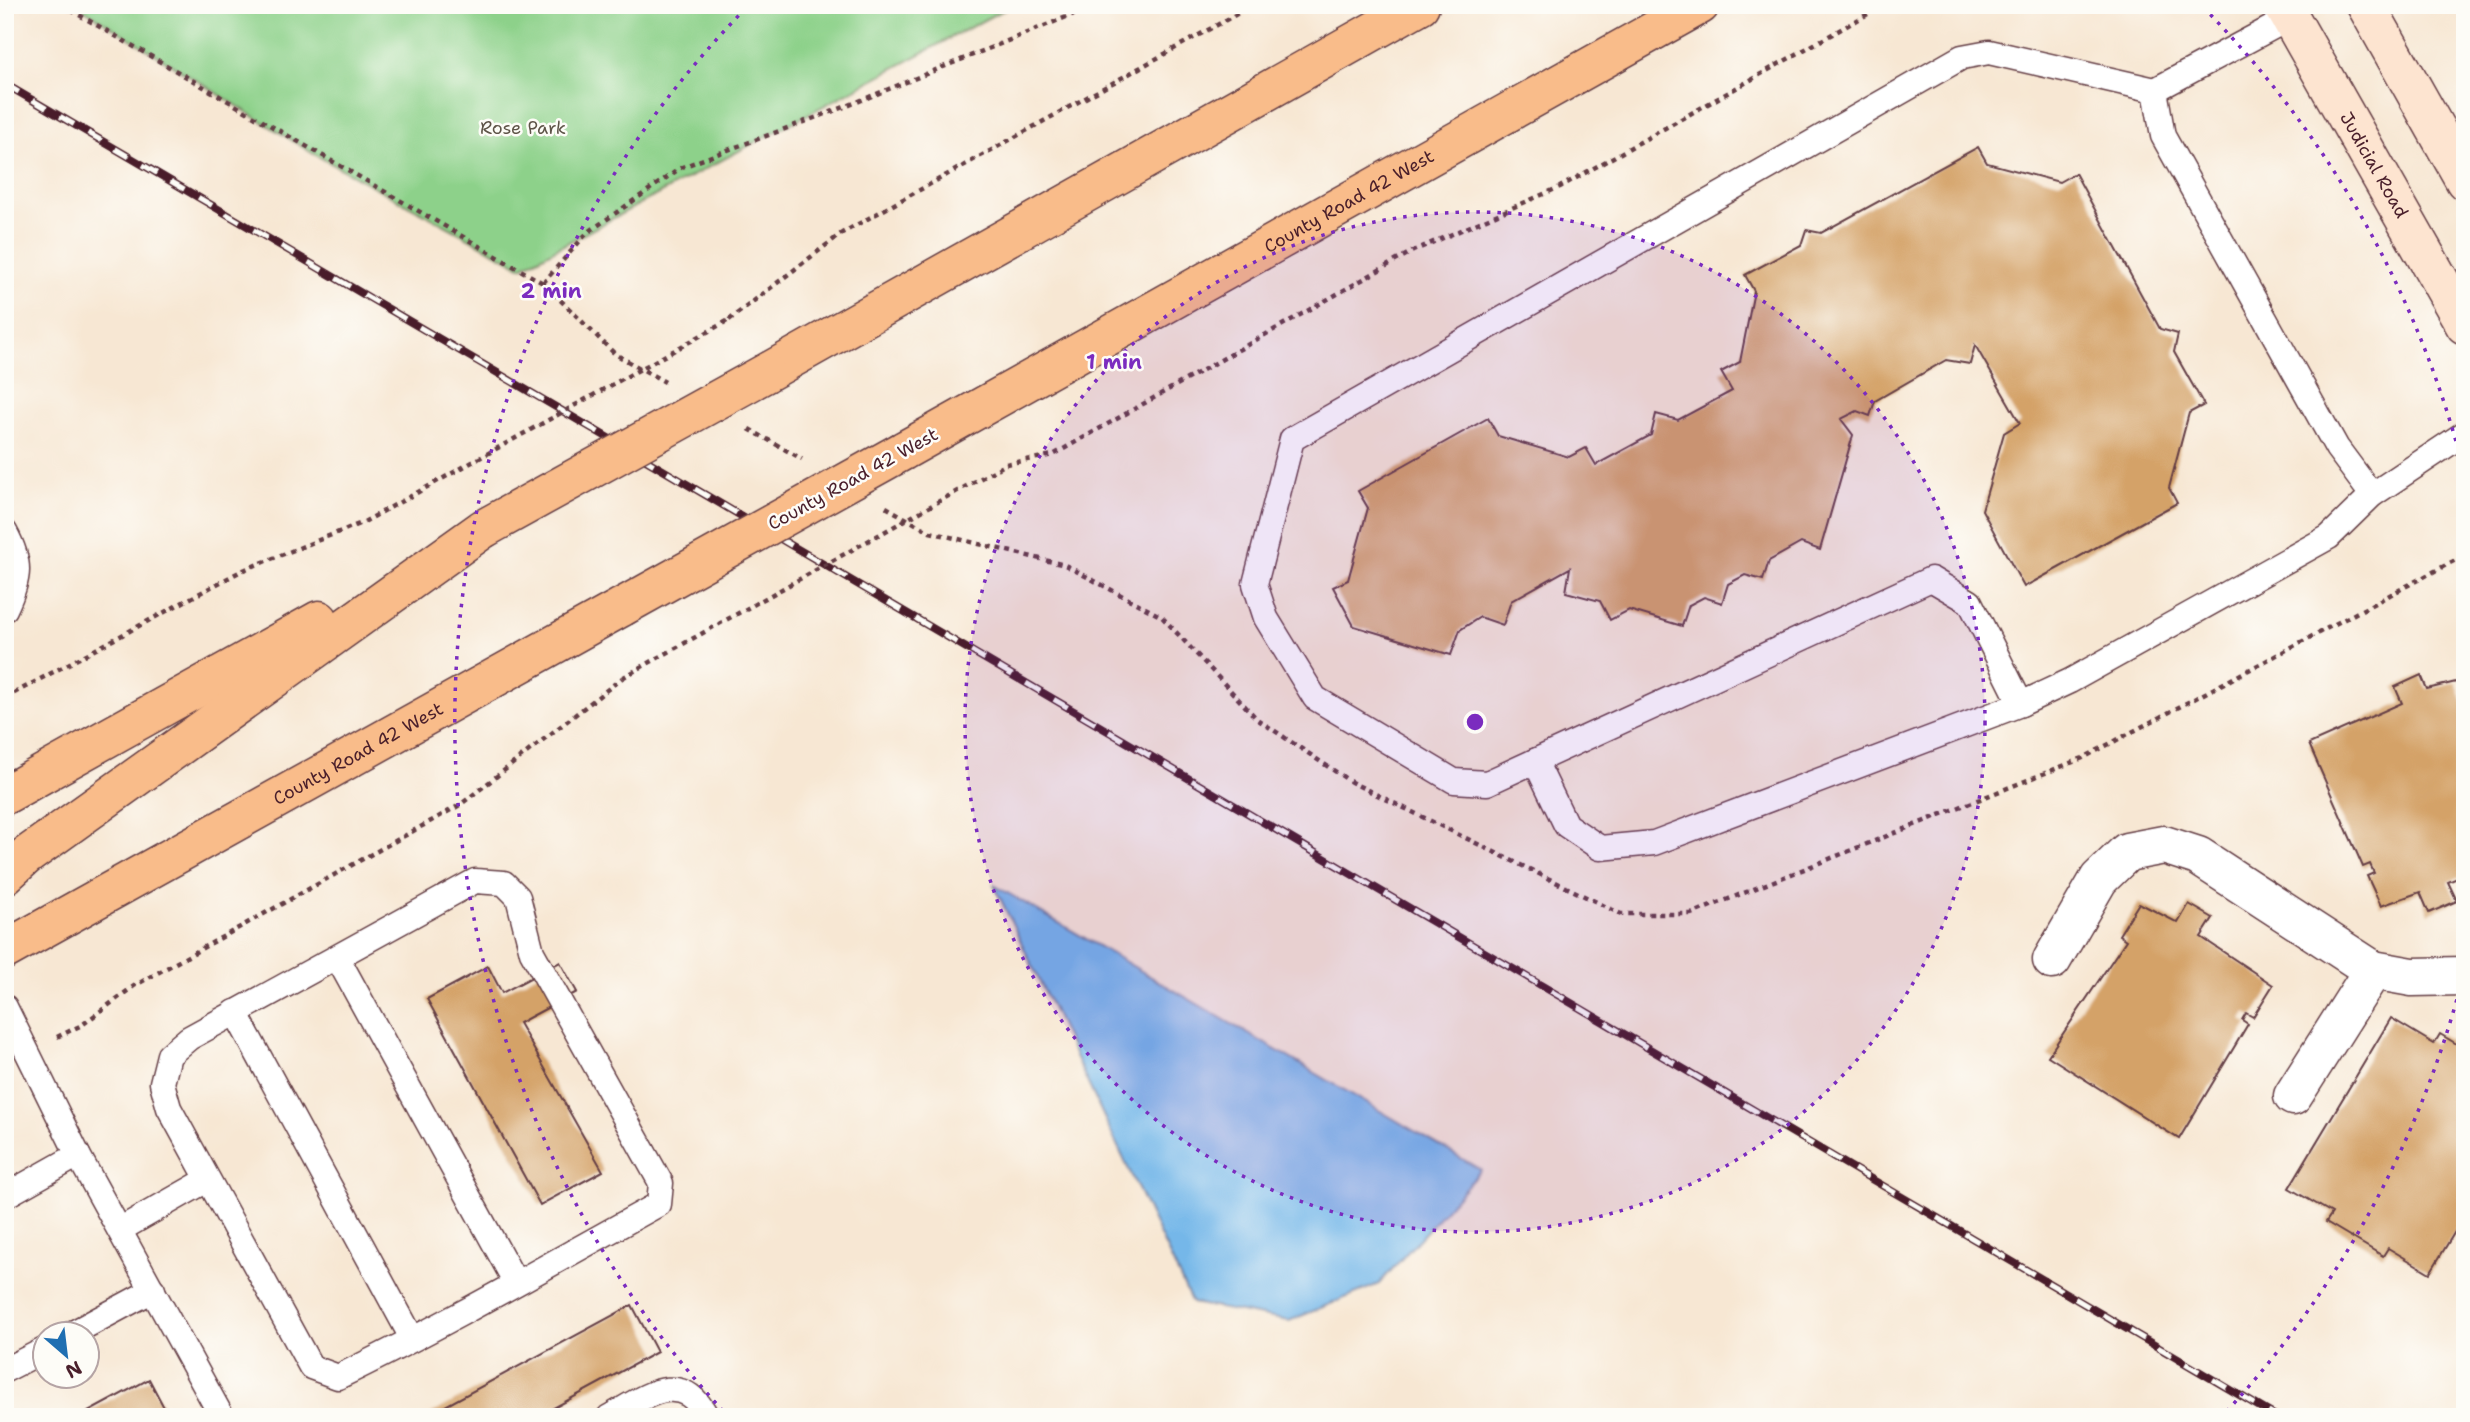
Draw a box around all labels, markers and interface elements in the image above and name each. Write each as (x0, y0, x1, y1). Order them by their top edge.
street label: Judicial Road (2334, 108, 2414, 222)
park label: Rose Park (480, 116, 566, 140)
street label: County Road 42 West (1260, 144, 1438, 259)
text: 2 min (520, 277, 582, 305)
text: 1 min (1086, 348, 1142, 376)
street label: County Road 42 West (764, 422, 942, 536)
street label: County Road 42 West (269, 697, 448, 811)
centre of rings (1463, 710, 1487, 734)
north arrow (32, 1320, 102, 1390)
text: N (61, 1355, 86, 1384)

